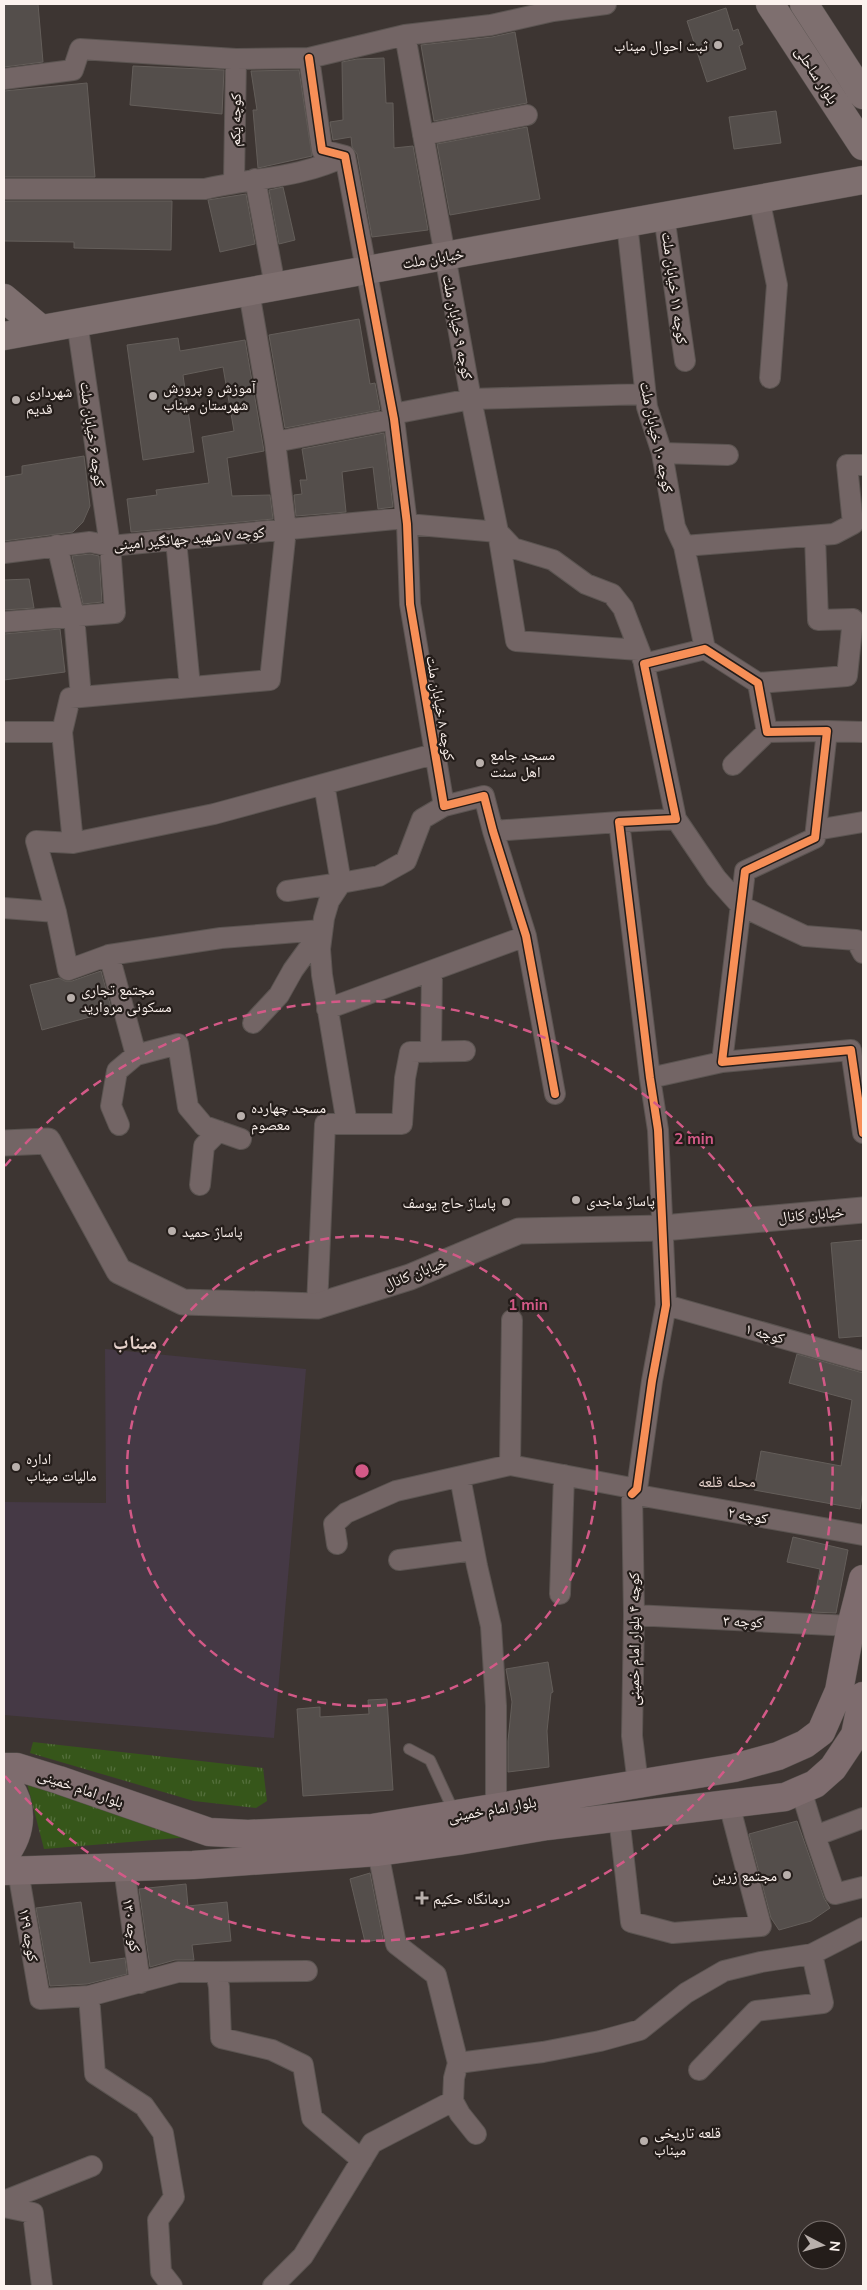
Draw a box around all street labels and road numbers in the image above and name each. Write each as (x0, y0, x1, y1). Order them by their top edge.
street label: بلوار ساحلی (790, 42, 843, 108)
street label: کوچه یکم (225, 93, 246, 147)
street label: کوچه ۱۱ خیابان ملت (657, 231, 692, 345)
street label: خیابان ملت (401, 243, 466, 274)
street label: کوچه ۹ خیابان ملت (438, 273, 477, 381)
street label: کوچه ۶ خیابان ملت (75, 380, 110, 488)
street label: کوچه ۱۰ خیابان ملت (635, 380, 678, 494)
street label: کوچه ۷ شهید جهانگیر امینی (112, 522, 266, 555)
street label: کوچه ۸ خیابان ملت (421, 654, 460, 762)
street label: خیابان کانال (777, 1202, 845, 1227)
street label: خیابان کانال (381, 1252, 450, 1295)
street label: کوچه ۱ (743, 1318, 787, 1348)
street label: کوچه ۲ (727, 1502, 769, 1528)
street label: کوچه ۴ بلوار امام خمینی (624, 1572, 644, 1706)
street label: کوچه ۳ (722, 1610, 764, 1632)
street label: بلوار امام خمینی (35, 1764, 126, 1812)
street label: بلوار امام خمینی (446, 1792, 538, 1827)
street label: کوچه ۱۳۰ (119, 1897, 145, 1953)
street label: کوچه ۱۲۹ (15, 1907, 43, 1963)

